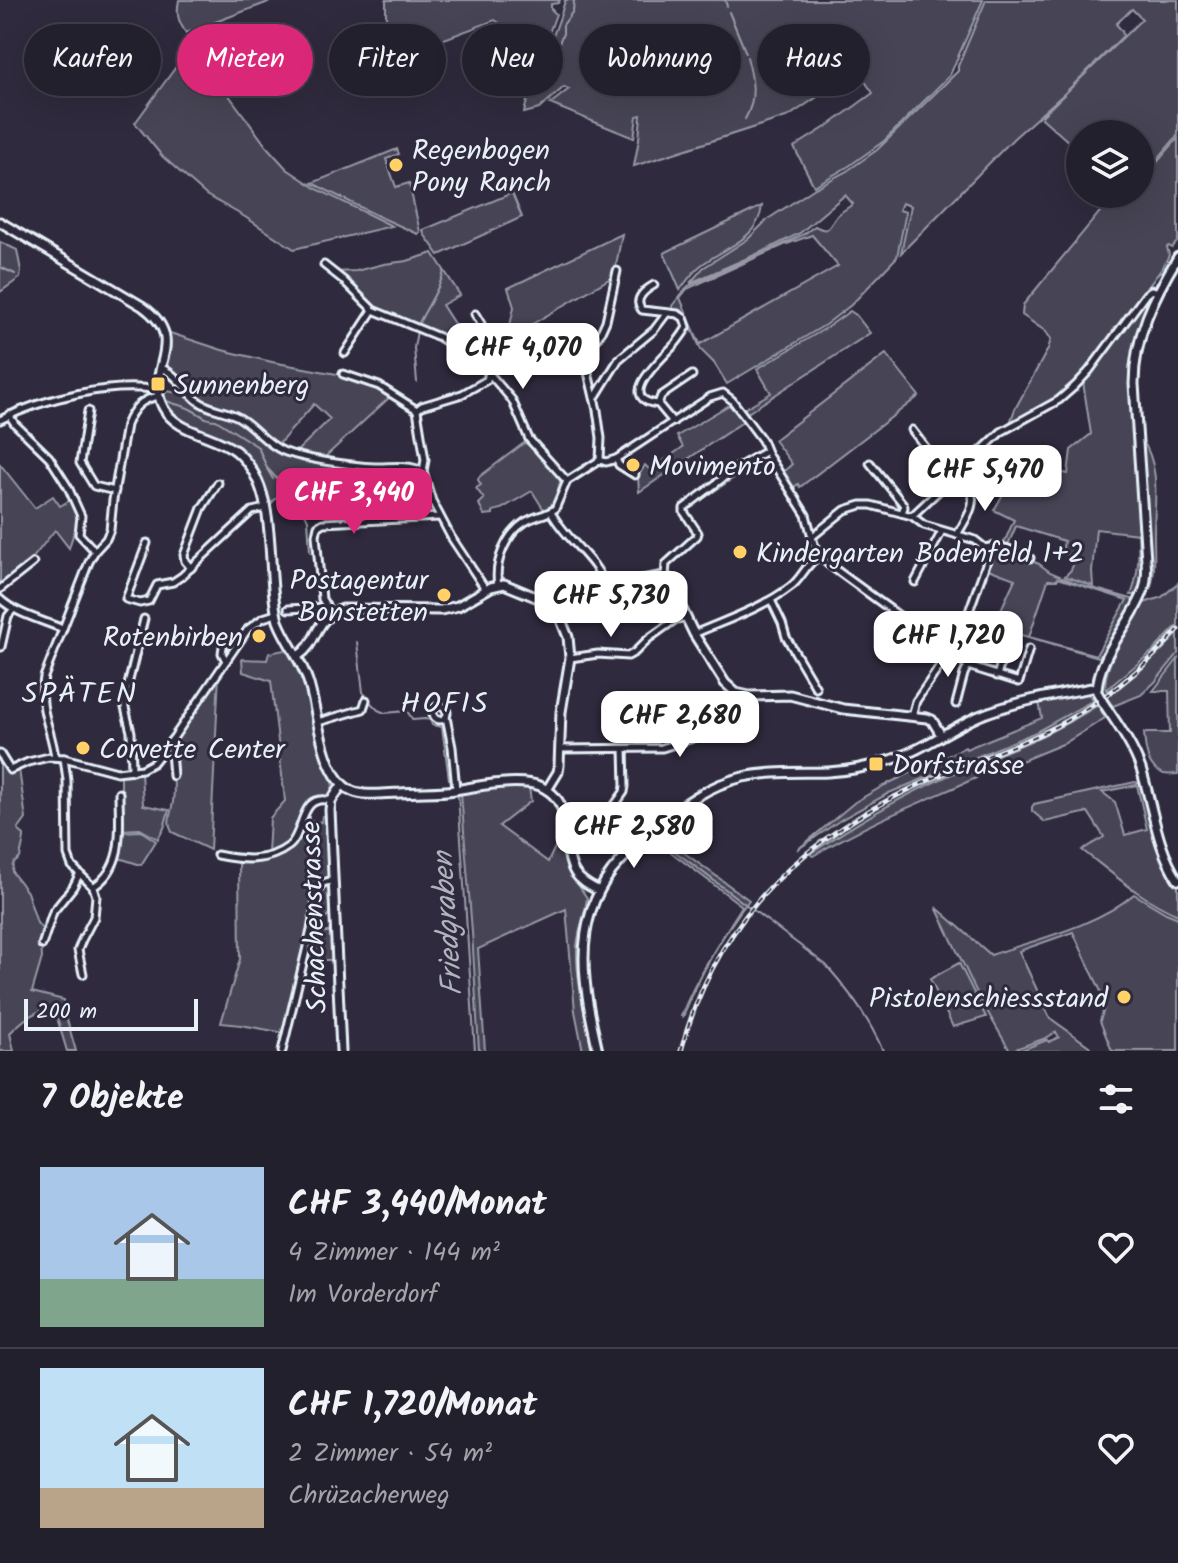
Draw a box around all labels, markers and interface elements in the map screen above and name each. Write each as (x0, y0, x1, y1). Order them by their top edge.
chip: Kaufen (24, 24, 161, 96)
chip: Mieten (177, 24, 313, 96)
chip: Filter (329, 24, 446, 96)
chip: Neu (462, 24, 563, 96)
chip: Wohnung (579, 24, 741, 96)
chip: Haus (757, 24, 870, 96)
map controls (1066, 120, 1154, 208)
button: layers (1066, 120, 1154, 208)
place label: Regenbogen Pony Ranch (412, 129, 551, 206)
marker: Regenbogen Pony Ranch (387, 156, 405, 174)
pin: CHF 4,070 (431, 323, 615, 391)
text: CHF 4,070 (464, 328, 582, 370)
place label: Sunnenberg (174, 364, 310, 409)
marker: Sunnenberg (149, 375, 167, 393)
place label: Movimento (649, 445, 776, 490)
pin: CHF 5,470 (893, 445, 1077, 513)
text: CHF 5,470 (927, 450, 1043, 492)
marker: Movimento (624, 456, 642, 474)
pin: CHF 3,440 (262, 468, 446, 536)
text: CHF 3,440 (294, 473, 414, 515)
place label: Kindergarten Bodenfeld 1+2 (756, 532, 1084, 577)
marker: Kindergarten Bodenfeld 1+2 (731, 543, 749, 561)
place label: Postagentur Bonstetten (290, 559, 430, 636)
pin: CHF 5,730 (519, 571, 703, 639)
text: CHF 5,730 (553, 576, 669, 618)
marker: Postagentur Bonstetten (435, 586, 453, 604)
pin: CHF 1,720 (856, 611, 1040, 679)
place label: Rotenbirben (103, 616, 243, 661)
text: CHF 1,720 (892, 616, 1004, 658)
marker: Rotenbirben (250, 627, 268, 645)
district label: SPÄTEN (22, 671, 138, 719)
district label: HOFIS (400, 681, 490, 729)
pin: CHF 2,680 (588, 691, 772, 759)
text: CHF 2,680 (619, 696, 741, 738)
place label: Corvette Center (99, 728, 286, 773)
marker: Corvette Center (74, 739, 92, 757)
place label: Dorfstrasse (892, 744, 1025, 789)
marker: Dorfstrasse (867, 755, 885, 773)
pin: CHF 2,580 (542, 802, 726, 870)
text: CHF 2,580 (574, 807, 694, 849)
street label: Schachenstrasse (290, 820, 341, 1014)
water label: Friedgraben (420, 848, 478, 998)
place label: Pistolenschiessstand (869, 977, 1109, 1022)
marker: Pistolenschiessstand (1115, 988, 1133, 1006)
scale bar (24, 995, 198, 1031)
text: 200 m (36, 995, 97, 1030)
text: 7 Objekte (40, 1072, 184, 1126)
icon: filters (1094, 1077, 1138, 1121)
text: CHF 3,440/Monat (288, 1178, 547, 1232)
icon: home (104, 1199, 200, 1295)
icon: heart (1094, 1225, 1138, 1269)
text: 4 Zimmer · 144 m² (288, 1232, 500, 1274)
text: Im Vorderdorf (288, 1274, 438, 1316)
text: CHF 1,720/Monat (288, 1379, 537, 1433)
icon: home (104, 1400, 200, 1496)
icon: heart (1094, 1426, 1138, 1470)
text: 2 Zimmer · 54 m² (288, 1433, 492, 1475)
text: Chrüzacherweg (288, 1475, 450, 1517)

